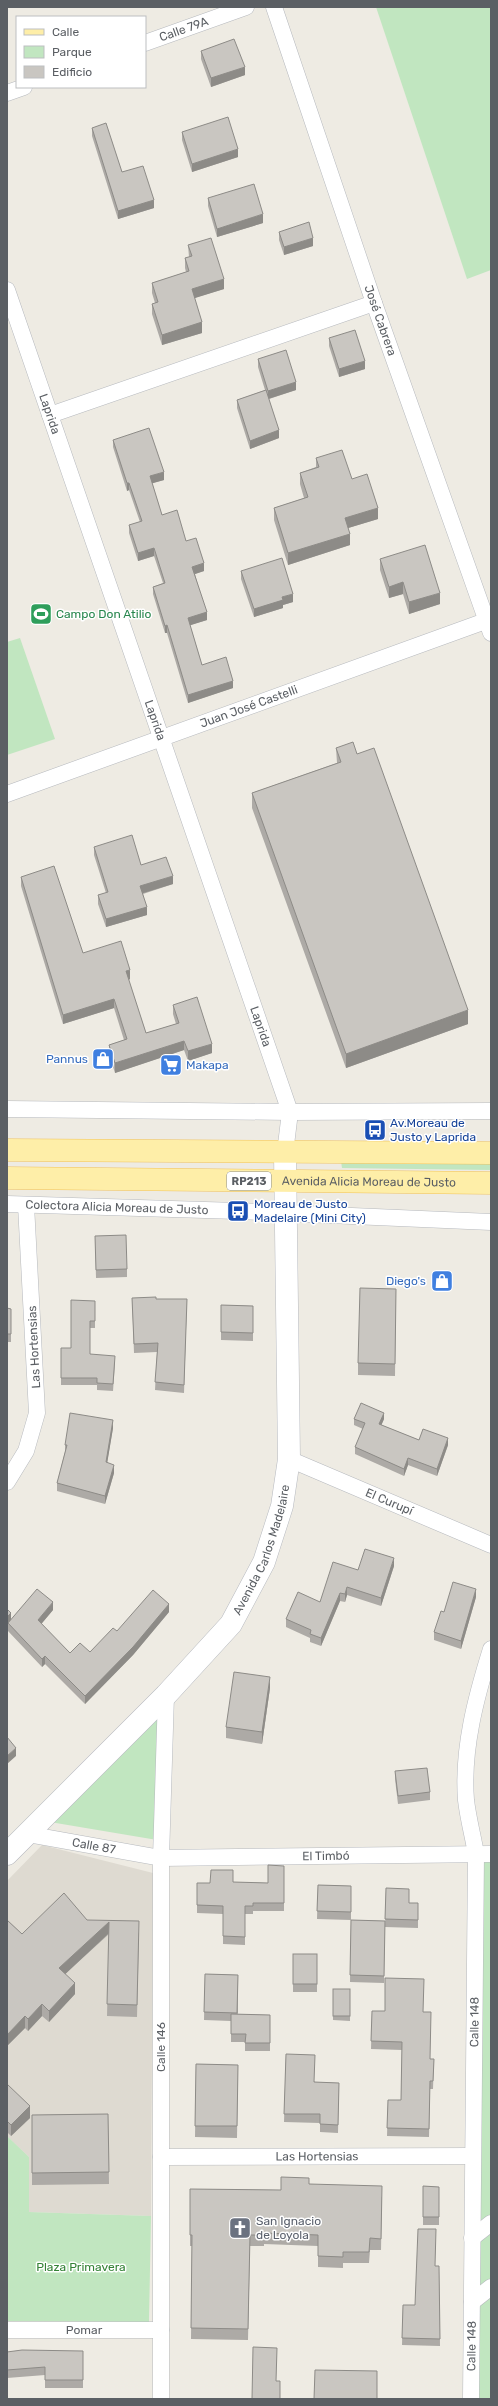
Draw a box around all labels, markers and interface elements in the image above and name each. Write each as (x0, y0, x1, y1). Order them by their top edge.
street label: Calle 79A (157, 14, 210, 44)
legend (16, 16, 146, 88)
text: Calle (52, 25, 79, 39)
text: Parque (52, 45, 92, 59)
text: Edificio (52, 65, 92, 79)
street label: José Cabrera (361, 283, 399, 358)
street label: Laprida (36, 392, 63, 436)
sports icon: Campo Don Atilio (28, 601, 54, 627)
place label: Campo Don Atilio (56, 607, 151, 621)
street label: Juan José Castelli (198, 683, 300, 731)
street label: Laprida (142, 698, 169, 742)
street label: Laprida (247, 1005, 274, 1049)
shop icon: Pannus (90, 1046, 116, 1072)
place label: Pannus (46, 1052, 88, 1066)
supermarket icon: Makapa (158, 1052, 184, 1078)
place label: Makapa (186, 1058, 229, 1072)
place label: Av.Moreau de Justo y Laprida (390, 1116, 476, 1144)
bus stop icon: Av.Moreau de Justo y Laprida (362, 1117, 388, 1143)
road number: RP213 (227, 1172, 271, 1190)
street label: Avenida Alicia Moreau de Justo (282, 1174, 456, 1190)
place label: Moreau de Justo Madelaire (Mini City) (254, 1197, 366, 1225)
street label: Colectora Alicia Moreau de Justo (25, 1198, 209, 1217)
bus stop icon: Moreau de Justo Madelaire (Mini City) (225, 1198, 251, 1224)
shop icon: Diego's (429, 1268, 455, 1294)
place label: Diego's (386, 1274, 426, 1288)
street label: Las Hortensias (25, 1305, 43, 1389)
street label: Avenida Carlos Madelaire (230, 1483, 292, 1617)
street label: El Curupí (363, 1485, 416, 1518)
street label: Calle 87 (71, 1835, 117, 1857)
street label: El Timbó (302, 1849, 350, 1863)
street label: Calle 148 (467, 1997, 482, 2047)
street label: Calle 146 (154, 2022, 168, 2072)
street label: Las Hortensias (275, 2149, 359, 2164)
place label: San Ignacio de Loyola (256, 2214, 321, 2242)
church icon: San Ignacio de Loyola (227, 2215, 253, 2241)
park label: Plaza Primavera (36, 2260, 126, 2274)
street label: Calle 148 (464, 2321, 479, 2371)
street label: Pomar (66, 2323, 103, 2337)

